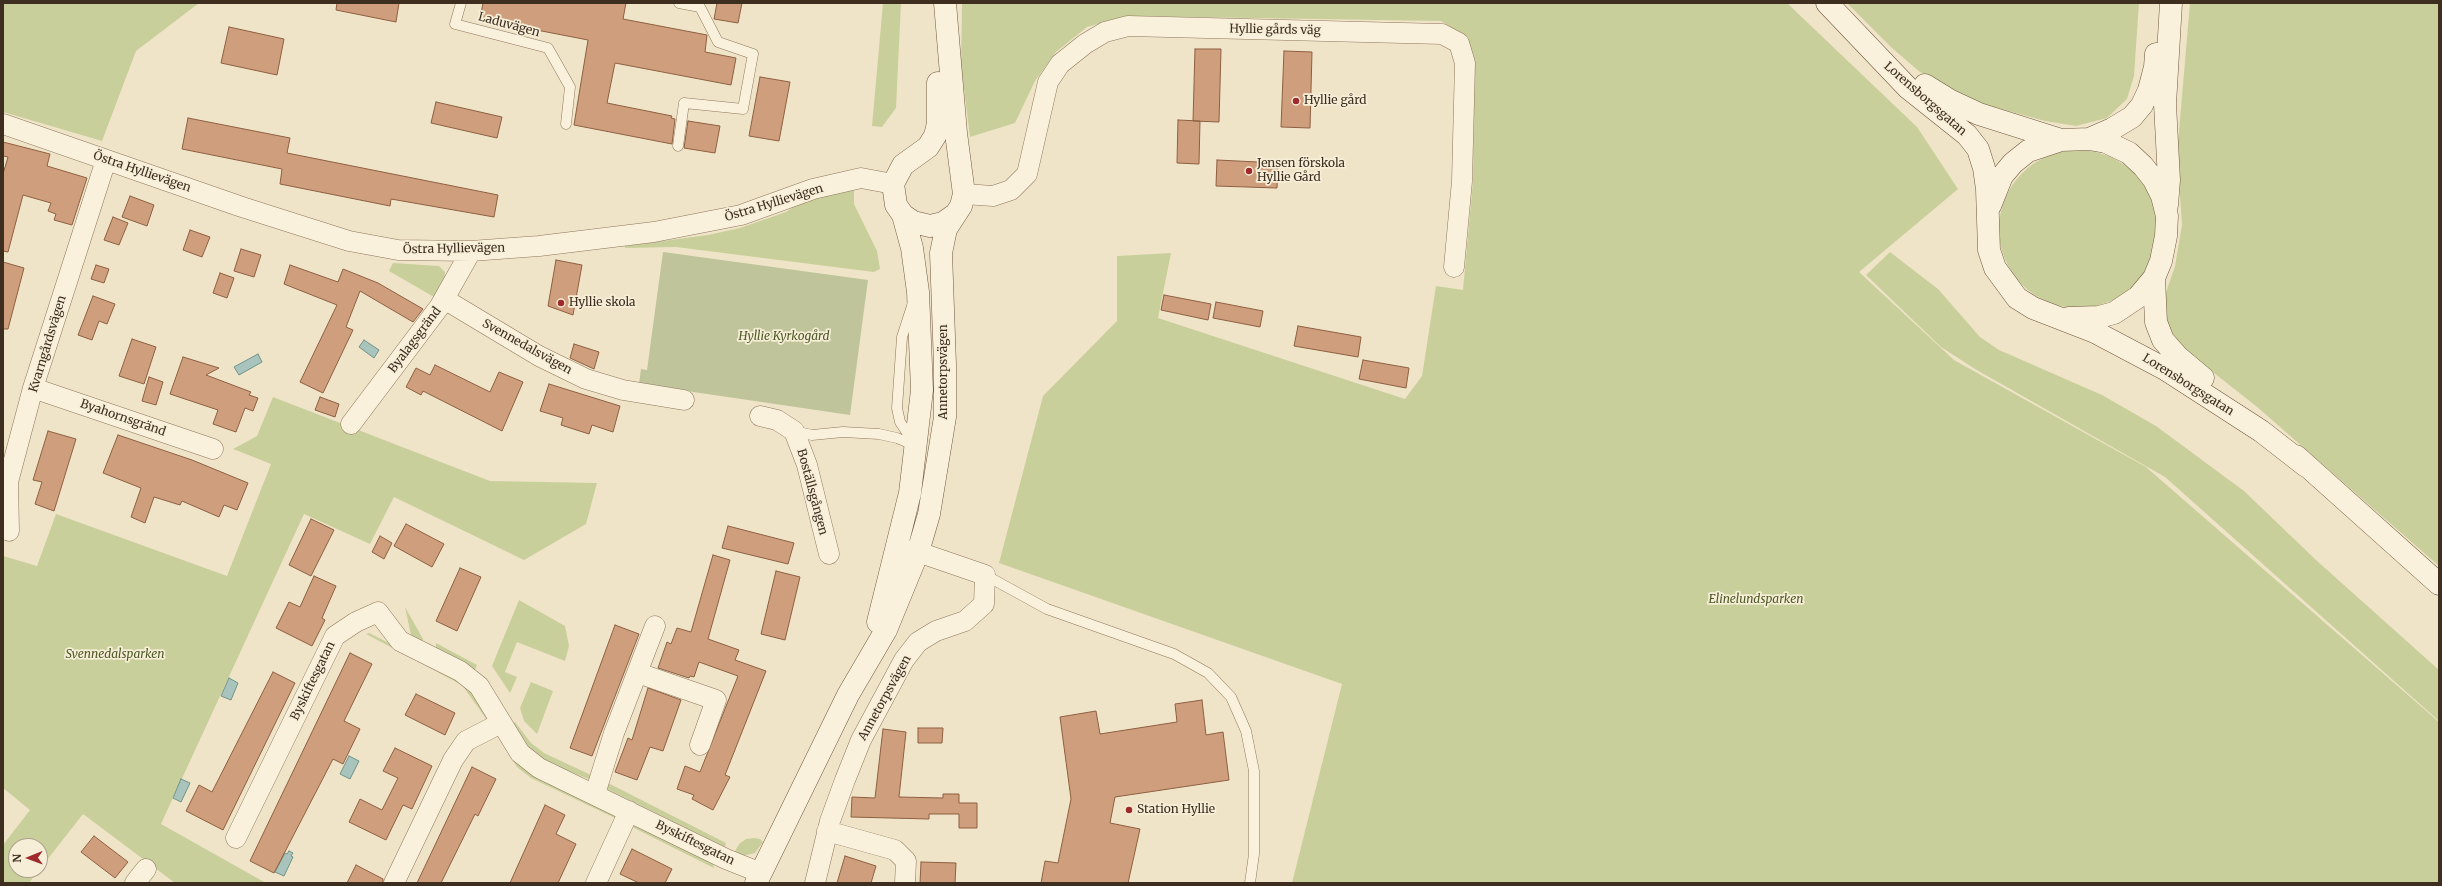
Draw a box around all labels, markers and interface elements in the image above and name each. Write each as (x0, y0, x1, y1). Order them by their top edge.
street label: Laduvägen (477, 10, 541, 40)
street label: Hyllie gårds väg (1229, 22, 1321, 38)
street label: Lorensborgsgatan (1881, 59, 1969, 139)
place label: Hyllie gård (1304, 94, 1366, 108)
marker: Hyllie gård (1291, 96, 1301, 106)
street label: Östra Hyllievägen (91, 149, 193, 195)
place label: Jensen förskola Hyllie Gård (1257, 157, 1345, 185)
marker: Jensen förskola Hyllie Gård (1244, 166, 1254, 176)
street label: Östra Hyllievägen (723, 181, 825, 225)
street label: Östra Hyllievägen (403, 241, 505, 257)
street label: Kvarngårdsvägen (26, 294, 70, 394)
place label: Hyllie skola (569, 296, 636, 310)
marker: Hyllie skola (556, 298, 566, 308)
street label: Byalagsgränd (386, 304, 444, 376)
street label: Svennedalsvägen (480, 316, 574, 378)
street label: Annetorpsvägen (937, 324, 951, 420)
park label: Hyllie Kyrkogård (739, 330, 829, 344)
street label: Lorensborgsgatan (2140, 351, 2236, 419)
street label: Byahornsgränd (78, 397, 168, 439)
street label: Boställsgången (794, 447, 830, 537)
park label: Elinelundsparken (1709, 593, 1803, 607)
street label: Byskiftesgatan (288, 639, 338, 723)
park label: Svennedalsparken (65, 648, 165, 662)
street label: Annetorpsvägen (856, 653, 914, 743)
place label: Station Hyllie (1137, 803, 1215, 817)
marker: Station Hyllie (1124, 805, 1134, 815)
street label: Byskiftesgatan (653, 818, 737, 868)
north arrow (8, 838, 48, 878)
text: N (10, 854, 24, 863)

